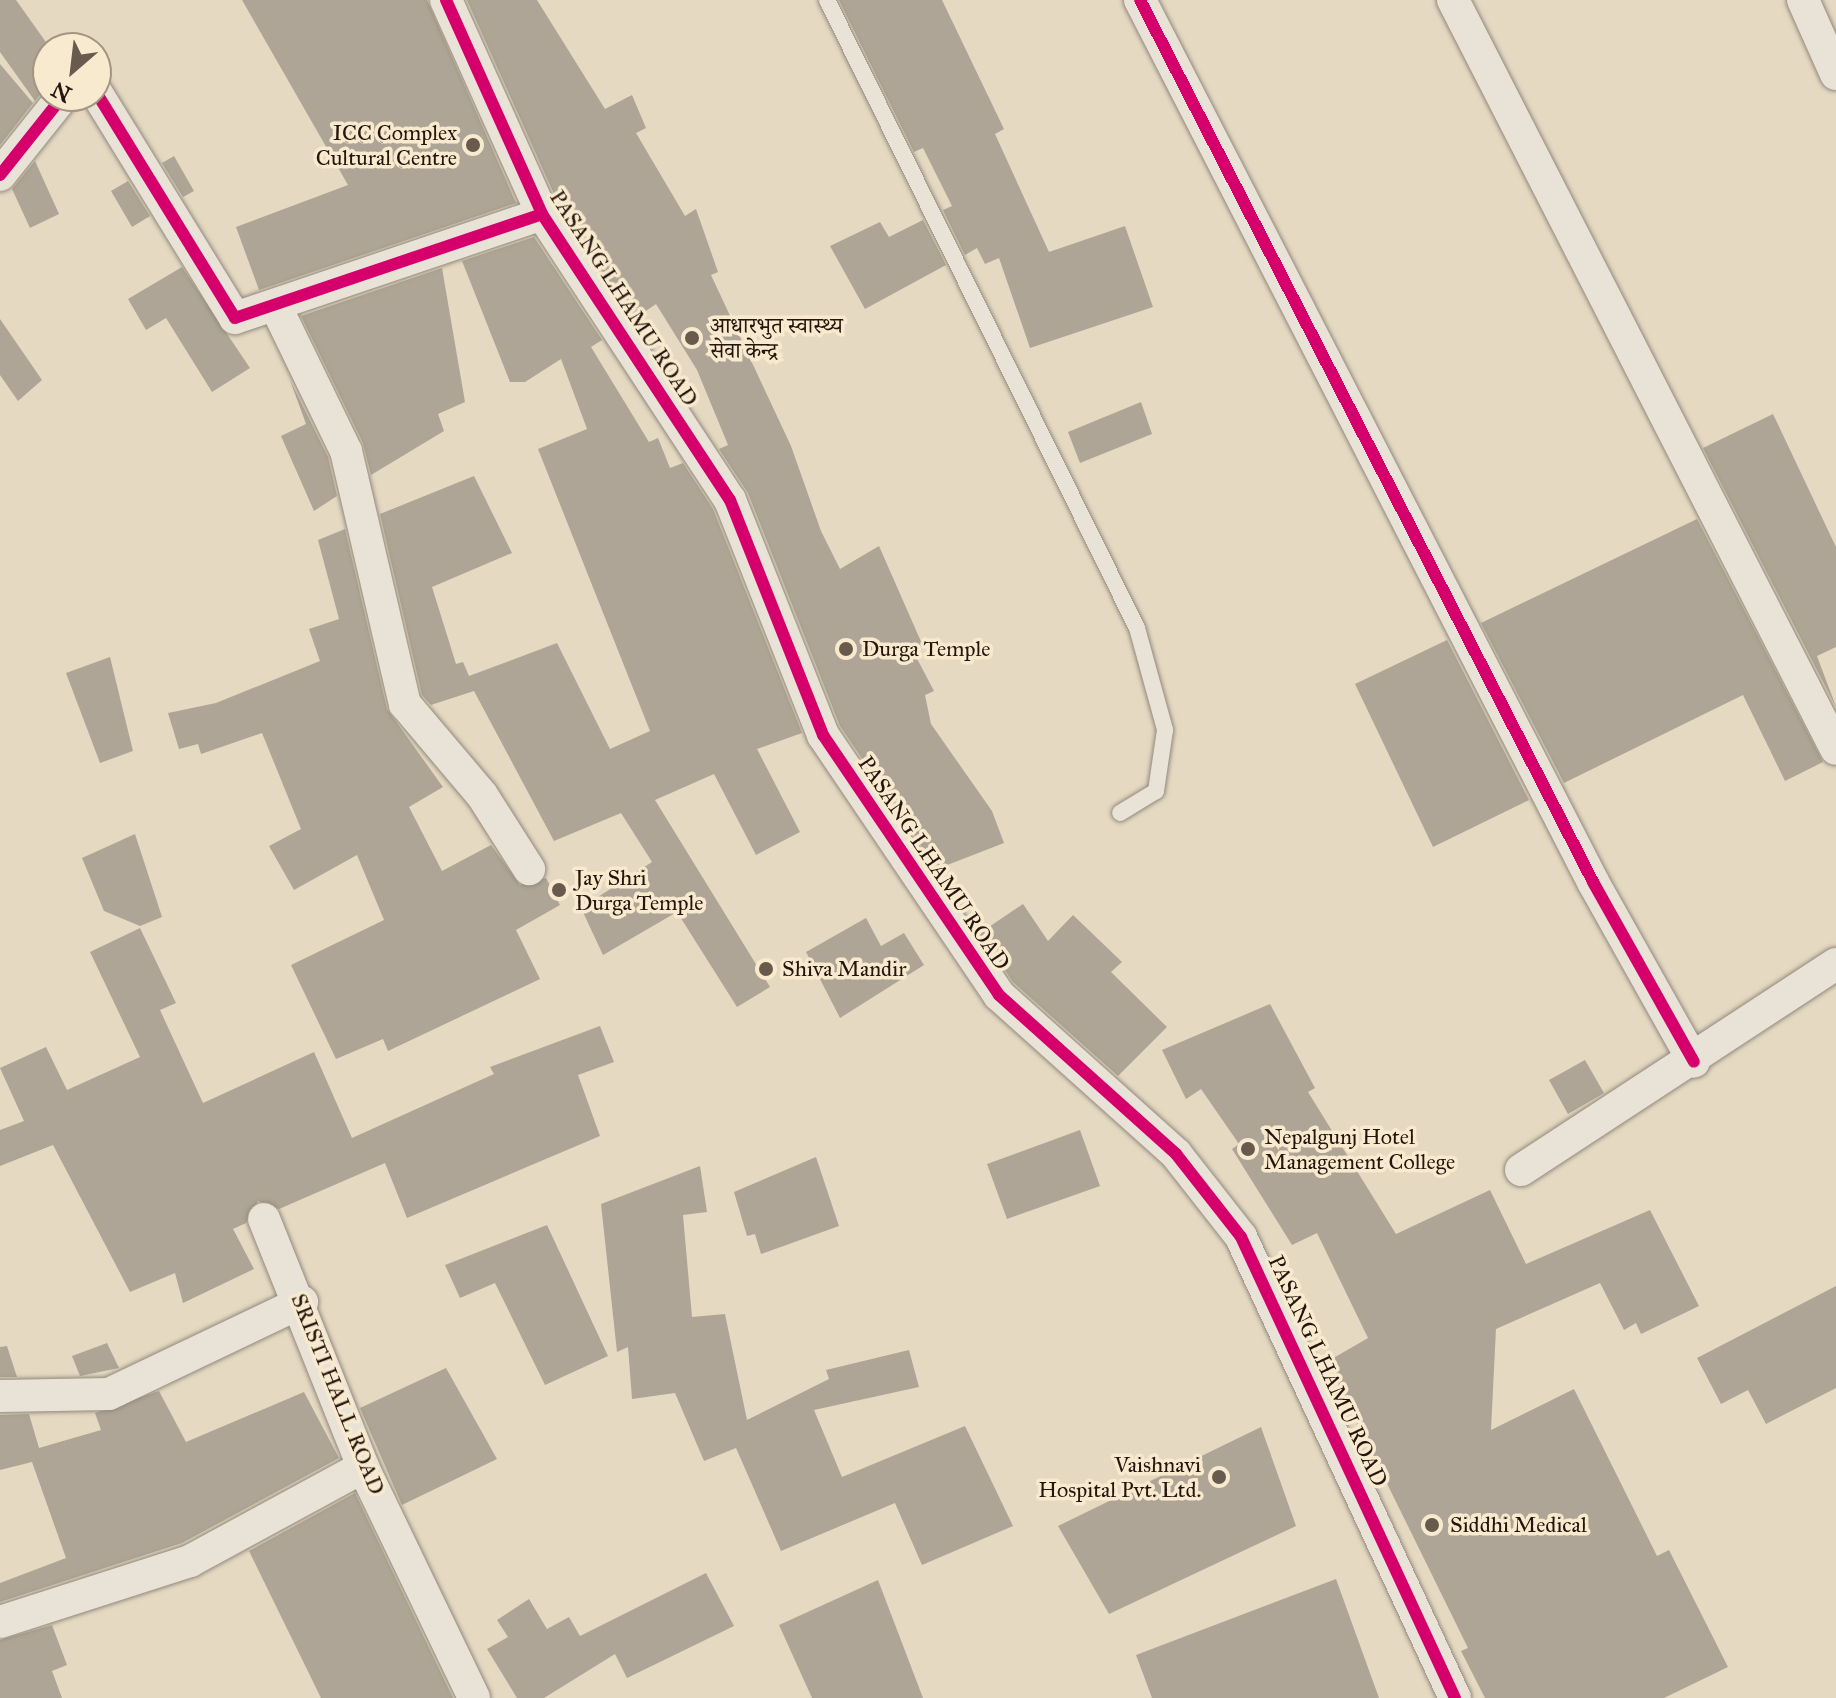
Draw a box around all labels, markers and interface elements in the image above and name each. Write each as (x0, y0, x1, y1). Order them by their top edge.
north arrow (32, 32, 112, 112)
text: N (47, 76, 76, 108)
place label: ICC Complex Cultural Centre (316, 119, 457, 170)
marker: ICC Complex Cultural Centre (464, 136, 482, 154)
street label: PASANG LHAMU ROAD (544, 185, 704, 411)
place label: आधारभुत स्वास्थ्य सेवा केन्द्र (710, 312, 843, 364)
marker: आधारभुत स्वास्थ्य सेवा केन्द्र (681, 327, 703, 349)
place label: Durga Temple (862, 636, 990, 662)
marker: Durga Temple (837, 640, 855, 658)
street label: PASANG LHAMU ROAD (853, 751, 1015, 975)
place label: Jay Shri Durga Temple (575, 864, 703, 916)
marker: Jay Shri Durga Temple (550, 881, 568, 899)
place label: Shiva Mandir (782, 956, 906, 982)
marker: Shiva Mandir (757, 960, 775, 978)
place label: Nepalgunj Hotel Management College (1264, 1123, 1455, 1174)
marker: Nepalgunj Hotel Management College (1239, 1140, 1257, 1158)
street label: PASANG LHAMU ROAD (1263, 1251, 1393, 1491)
street label: SRISTI HALL ROAD (286, 1290, 390, 1498)
place label: Vaishnavi Hospital Pvt. Ltd. (1038, 1451, 1201, 1502)
marker: Vaishnavi Hospital Pvt. Ltd. (1208, 1466, 1230, 1488)
place label: Siddhi Medical (1450, 1512, 1587, 1538)
marker: Siddhi Medical (1421, 1514, 1443, 1536)

